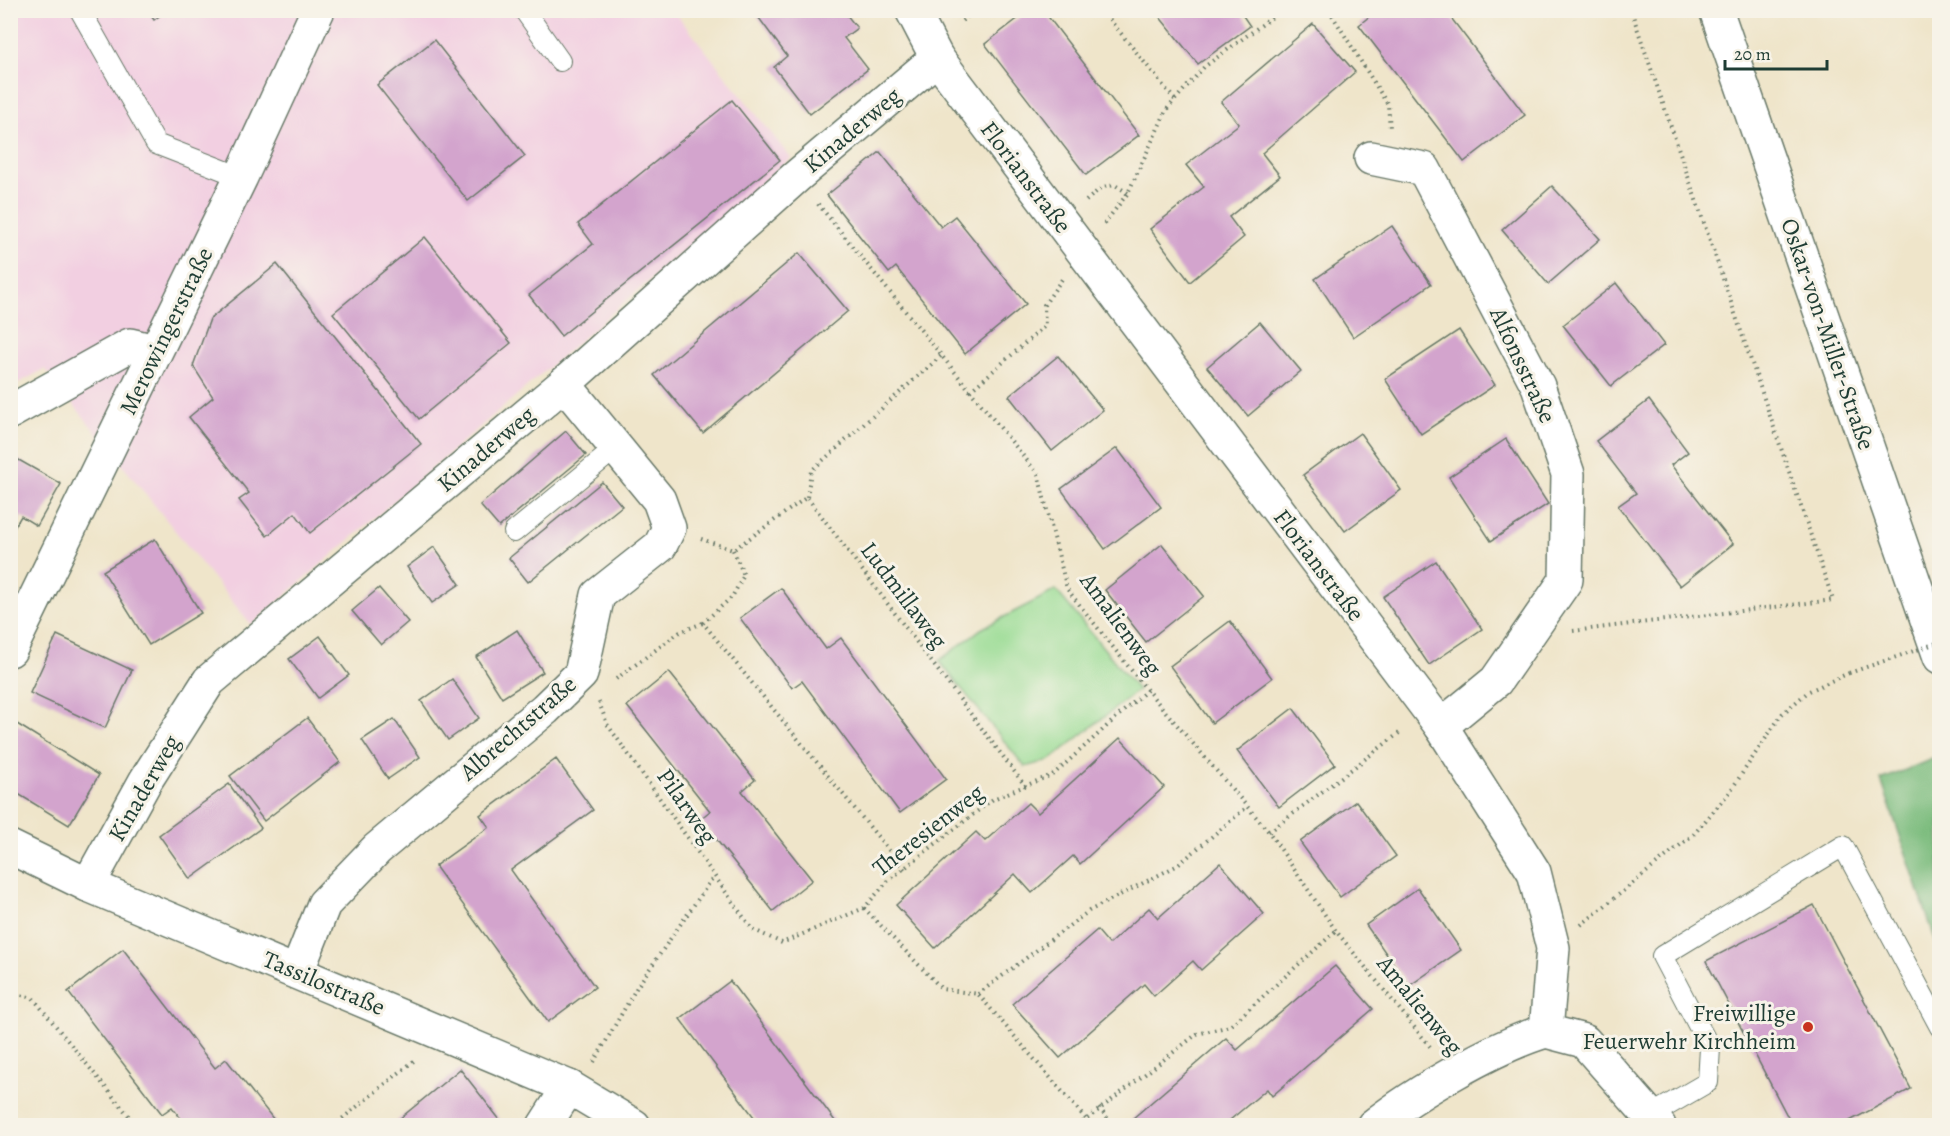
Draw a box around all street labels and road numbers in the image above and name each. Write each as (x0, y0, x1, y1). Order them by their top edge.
street label: Kinaderweg (796, 80, 908, 180)
street label: Florianstraße (973, 114, 1079, 240)
street label: Oskar-von-Miller-Straße (1773, 214, 1883, 454)
street label: Merowingerstraße (112, 242, 220, 420)
street label: Alfonsstraße (1482, 301, 1564, 428)
street label: Kinaderweg (430, 399, 542, 499)
street label: Florianstraße (1266, 502, 1372, 628)
street label: Ludmillaweg (853, 535, 955, 655)
street label: Amalienweg (1072, 565, 1169, 682)
street label: Albrechtstraße (452, 668, 583, 788)
street label: Kinaderweg (101, 729, 187, 847)
street label: Pilarweg (649, 762, 725, 850)
street label: Theresienweg (866, 776, 990, 884)
street label: Tassilostraße (258, 943, 390, 1023)
street label: Amalienweg (1369, 948, 1470, 1062)

